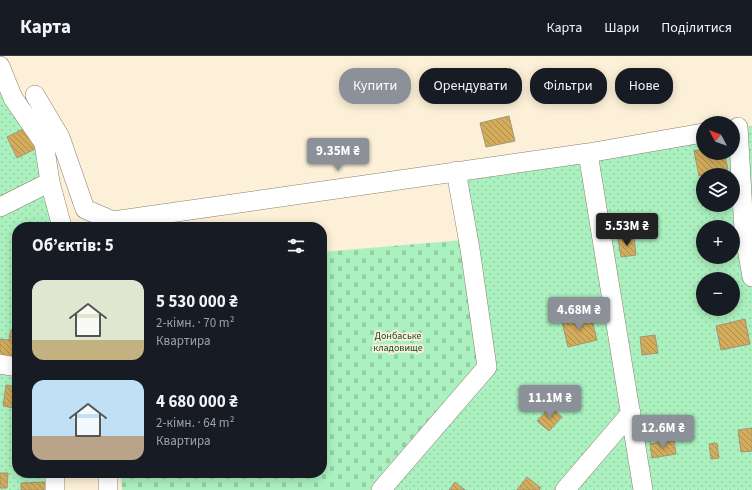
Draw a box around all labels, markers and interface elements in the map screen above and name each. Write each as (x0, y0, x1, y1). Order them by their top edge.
text: Карта (20, 14, 71, 41)
text: Карта (546, 18, 582, 38)
text: Шари (604, 18, 639, 38)
text: Поділитися (661, 18, 732, 38)
chip: Купити (339, 68, 411, 104)
chip: Орендувати (419, 68, 522, 104)
chip: Фільтри (530, 68, 607, 104)
chip: Нове (615, 68, 673, 104)
north arrow (696, 116, 740, 160)
map controls (696, 116, 740, 316)
pin: 9.35M ₴ (301, 138, 375, 172)
text: 9.35M ₴ (316, 142, 360, 160)
button: layers (696, 168, 740, 212)
pin: 5.53M ₴ (590, 213, 664, 247)
text: 5.53M ₴ (605, 217, 649, 235)
button: + (696, 220, 740, 264)
text: Об’єктів: 5 (32, 234, 114, 258)
icon: filters (285, 235, 307, 257)
button: − (696, 272, 740, 316)
text: 5 530 000 ₴ (156, 290, 238, 314)
icon: home (64, 296, 112, 344)
pin: 4.68M ₴ (542, 297, 616, 331)
text: 4.68M ₴ (557, 301, 601, 319)
text: 2-кімн. · 70 m² (156, 314, 234, 332)
park label: Донбаське кладовище (373, 329, 423, 355)
text: Квартира (156, 332, 211, 350)
pin: 11.1M ₴ (513, 385, 587, 419)
text: 11.1M ₴ (528, 389, 572, 407)
text: 4 680 000 ₴ (156, 390, 238, 414)
icon: home (64, 396, 112, 444)
text: 2-кімн. · 64 m² (156, 414, 234, 432)
pin: 12.6M ₴ (626, 415, 700, 449)
text: 12.6M ₴ (641, 419, 685, 437)
text: Квартира (156, 432, 211, 450)

